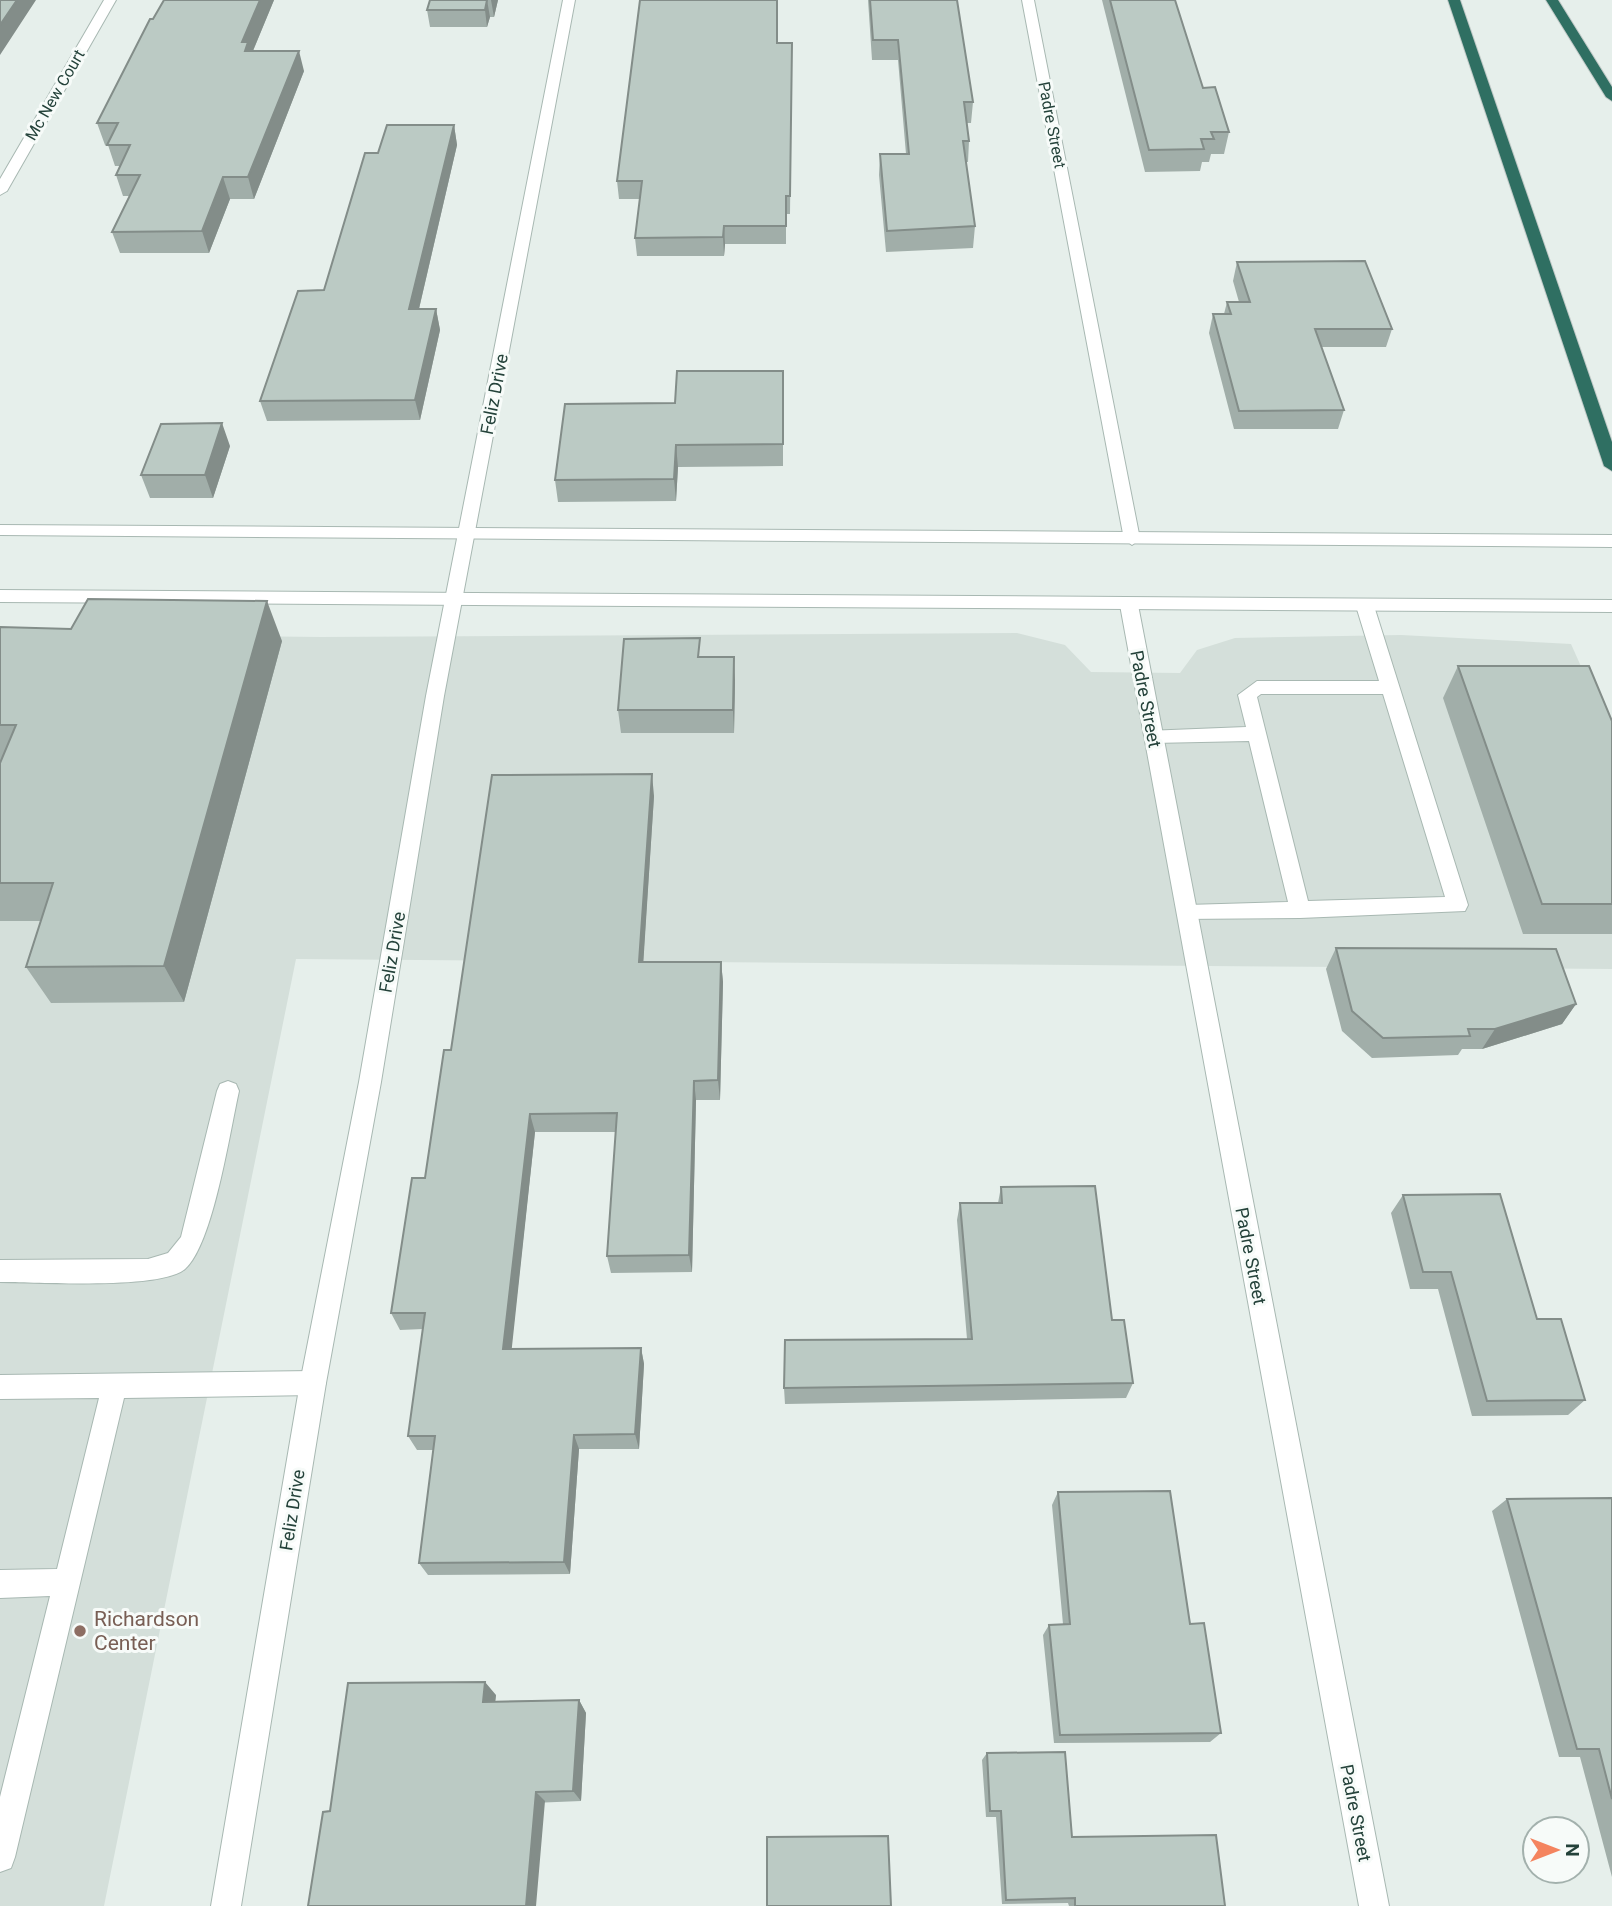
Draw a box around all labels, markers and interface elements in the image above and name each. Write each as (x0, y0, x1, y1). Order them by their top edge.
street label: Mc New Court (21, 46, 89, 144)
street label: Padre Street (1034, 80, 1070, 170)
street label: Feliz Drive (476, 352, 512, 436)
street label: Padre Street (1126, 649, 1166, 750)
street label: Feliz Drive (375, 910, 409, 994)
street label: Padre Street (1231, 1206, 1271, 1307)
street label: Feliz Drive (275, 1468, 309, 1552)
place label: Richardson Center (94, 1607, 199, 1655)
marker: Richardson Center (72, 1623, 88, 1639)
street label: Padre Street (1336, 1763, 1376, 1864)
north arrow (1521, 1815, 1591, 1885)
text: N (1561, 1843, 1584, 1857)

